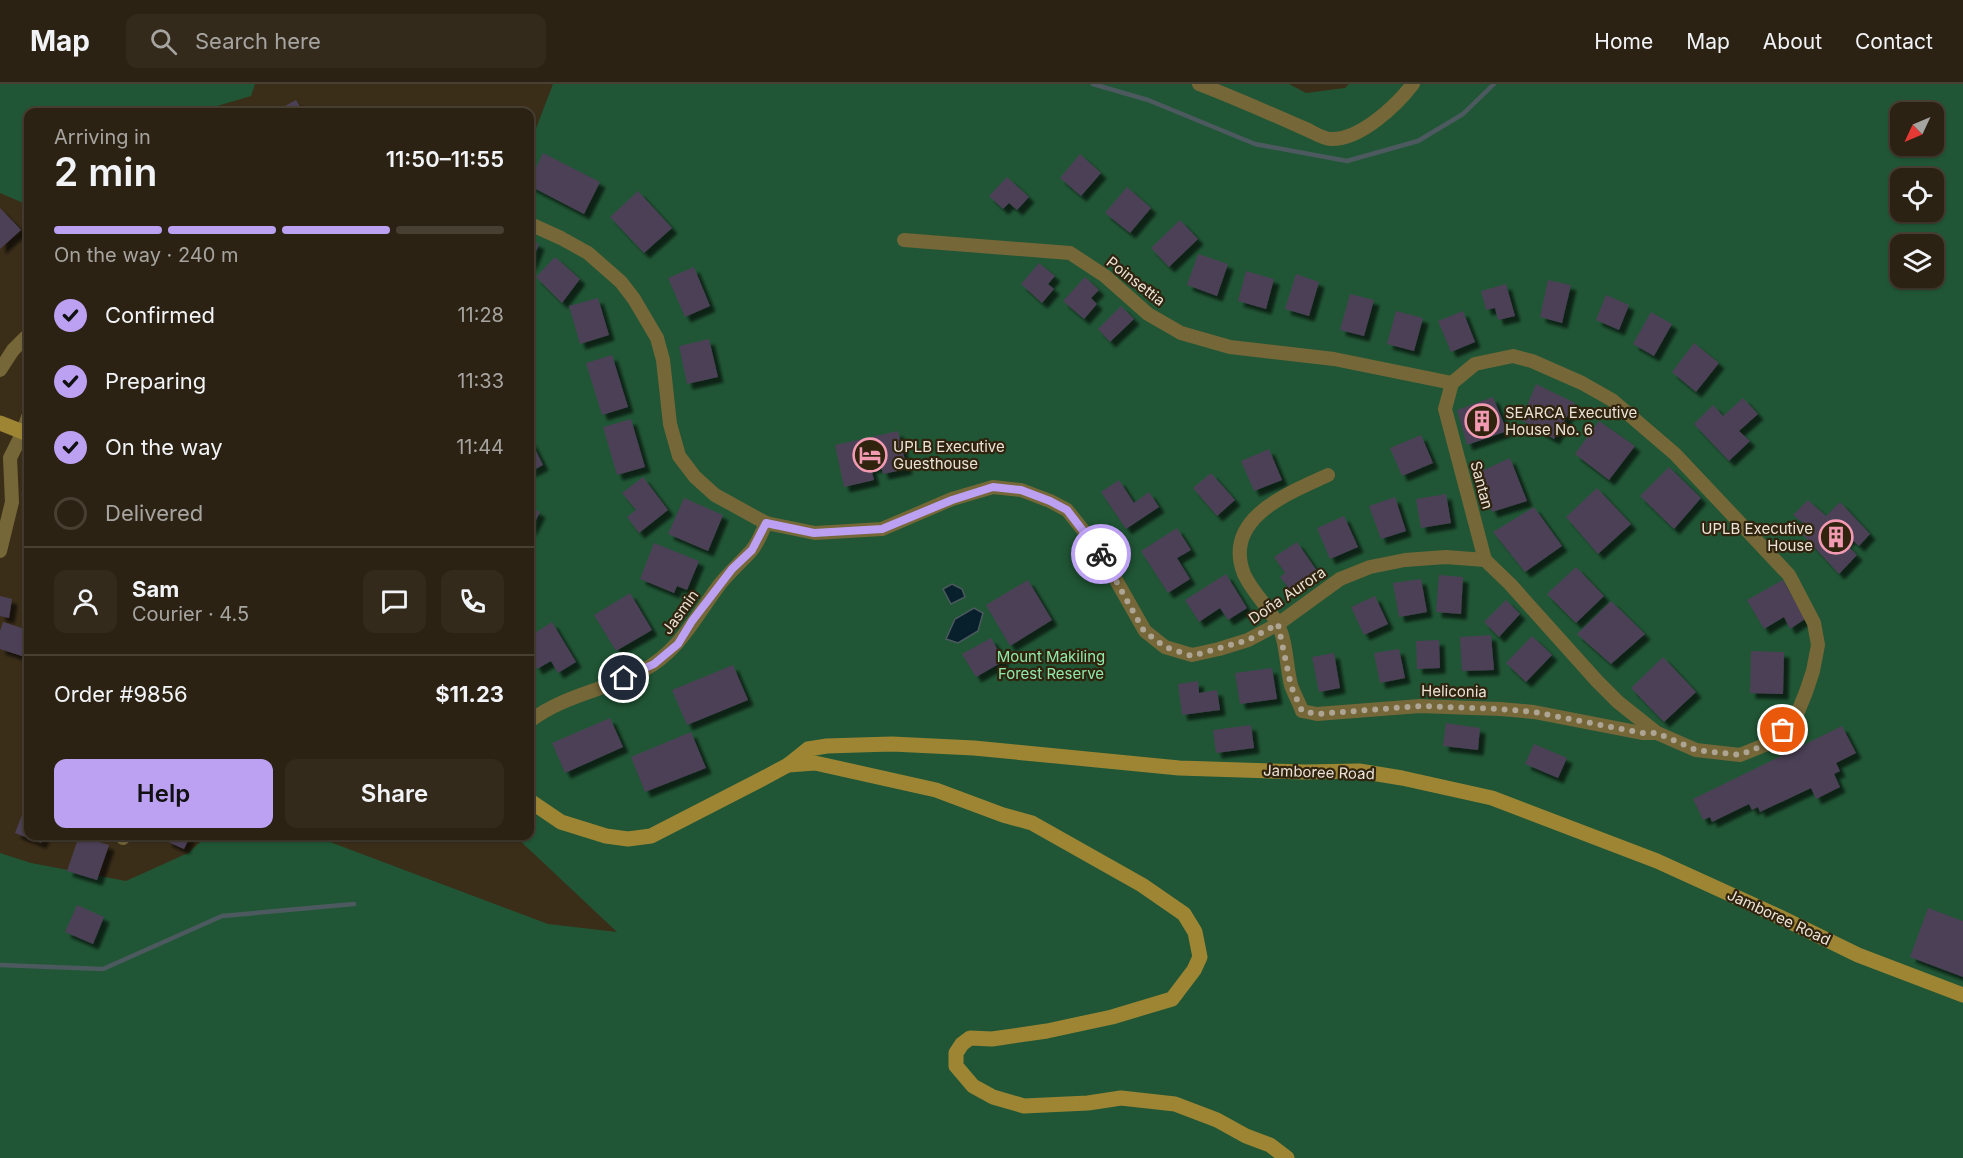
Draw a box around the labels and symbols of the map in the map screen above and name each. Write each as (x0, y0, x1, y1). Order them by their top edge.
north arrow (1890, 102, 1944, 156)
street label: Poinsettia (1103, 252, 1169, 310)
building icon: SEARCA Executive House No. 6 (1464, 403, 1500, 439)
place label: SEARCA Executive House No. 6 (1505, 403, 1637, 439)
hotel icon: UPLB Executive Guesthouse (852, 437, 888, 473)
place label: UPLB Executive Guesthouse (893, 437, 1005, 473)
street label: Santan (1466, 459, 1498, 511)
place label: UPLB Executive House (1701, 519, 1813, 555)
building icon: UPLB Executive House (1818, 519, 1854, 555)
courier (1071, 524, 1131, 584)
street label: Doña Aurora (1245, 562, 1329, 628)
street label: Jasmin (657, 586, 703, 638)
park label: Mount Makiling Forest Reserve (997, 647, 1105, 683)
pin (598, 652, 649, 703)
street label: Heliconia (1421, 681, 1487, 701)
pin (1757, 704, 1808, 755)
street label: Jamboree Road (1263, 761, 1375, 783)
street label: Jamboree Road (1724, 885, 1834, 949)

